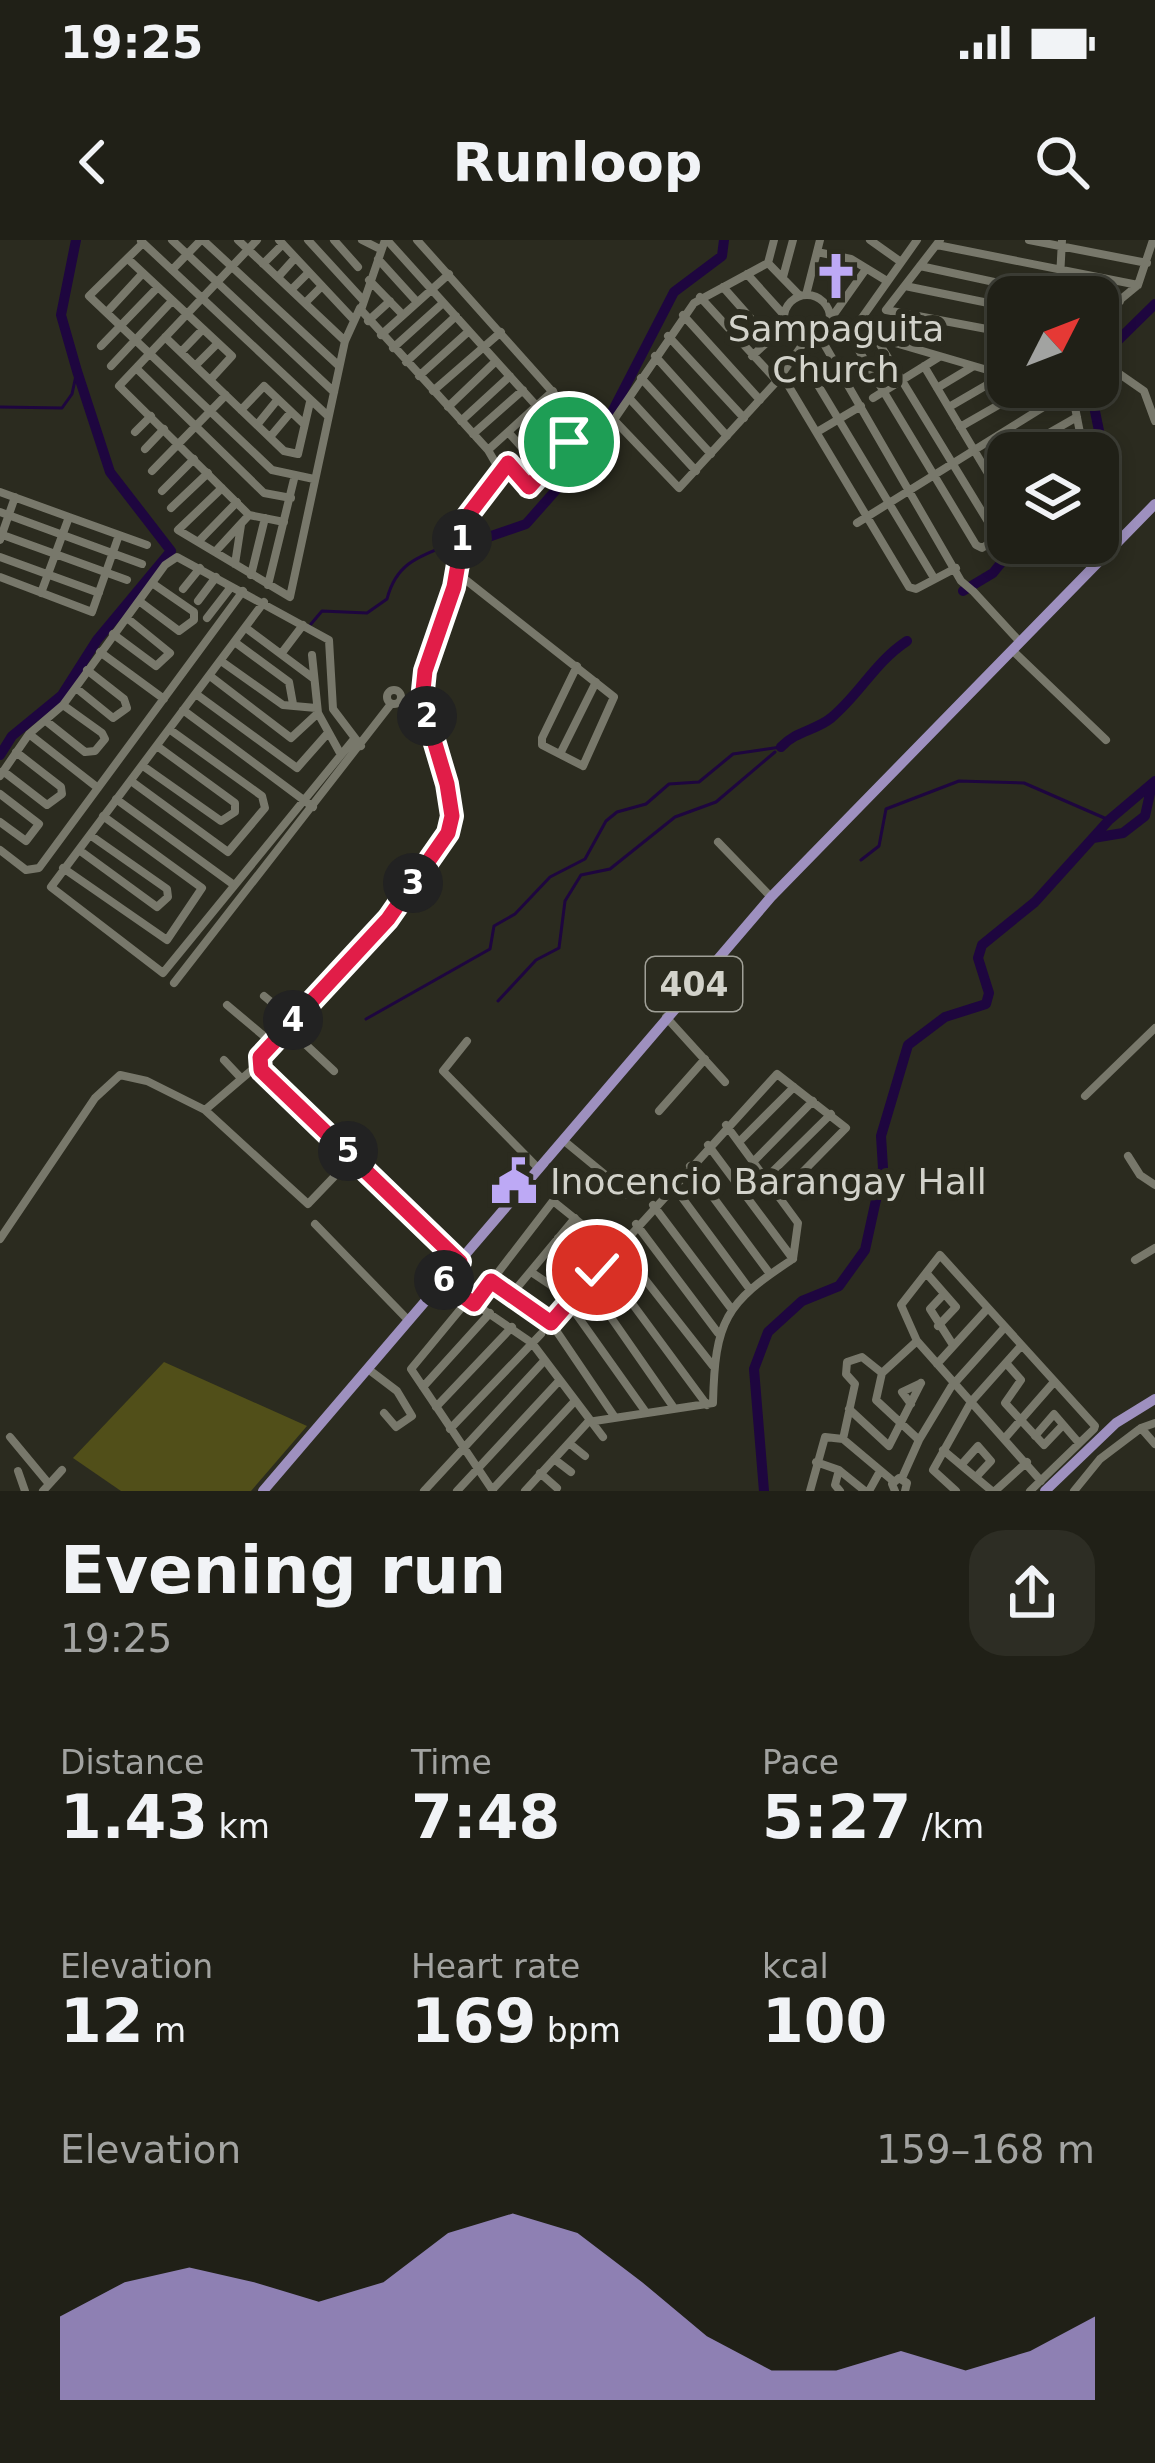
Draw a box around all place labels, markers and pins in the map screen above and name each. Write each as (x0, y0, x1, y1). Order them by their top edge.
church icon: Sampaguita Church (811, 251, 861, 301)
place label: Sampaguita Church (728, 308, 944, 390)
pin (518, 391, 620, 493)
pin: 1 (432, 509, 492, 569)
pin: 2 (397, 686, 457, 746)
pin: 3 (383, 853, 443, 913)
pin: 4 (263, 990, 323, 1050)
pin: 5 (318, 1121, 378, 1181)
public building icon: Inocencio Barangay Hall (489, 1156, 539, 1206)
place label: Inocencio Barangay Hall (550, 1161, 987, 1202)
pin (546, 1219, 648, 1321)
pin: 6 (414, 1250, 474, 1310)

